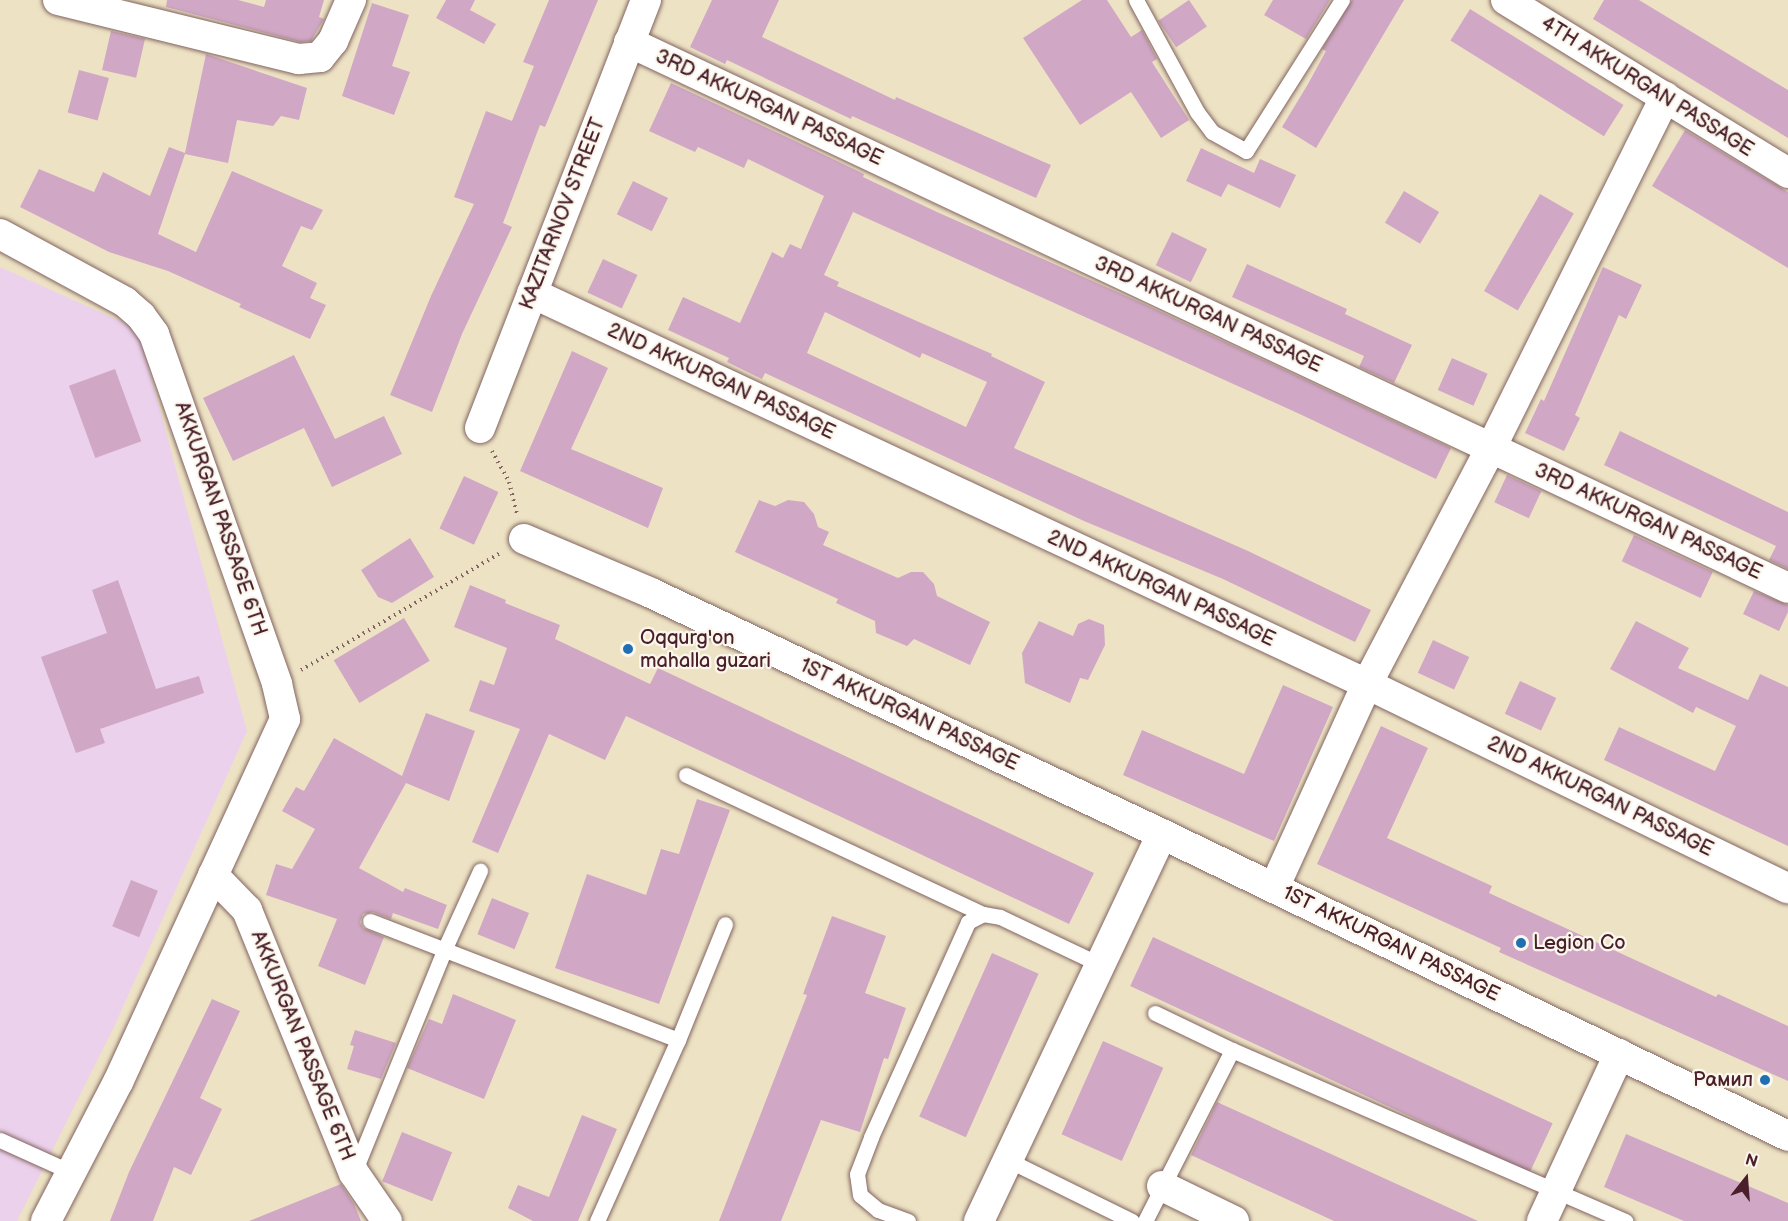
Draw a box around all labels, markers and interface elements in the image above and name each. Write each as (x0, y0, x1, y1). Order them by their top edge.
street label: 4TH AKKURGAN PASSAGE (1536, 12, 1758, 162)
street label: 3RD AKKURGAN PASSAGE (651, 45, 887, 171)
street label: KAZITARNOV STREET (515, 114, 611, 314)
street label: 3RD AKKURGAN PASSAGE (1090, 252, 1326, 378)
street label: 2ND AKKURGAN PASSAGE (603, 319, 839, 445)
street label: AKKURGAN PASSAGE 6TH (169, 399, 271, 639)
street label: 3RD AKKURGAN PASSAGE (1530, 459, 1766, 585)
street label: 2ND AKKURGAN PASSAGE (1043, 526, 1279, 652)
place label: Oqqurg'on mahalla guzari (640, 626, 771, 673)
marker: Oqqurg'on mahalla guzari (621, 642, 635, 656)
street label: 1ST AKKURGAN PASSAGE (796, 654, 1022, 776)
street label: 2ND AKKURGAN PASSAGE (1483, 732, 1717, 862)
street label: 1ST AKKURGAN PASSAGE (1279, 881, 1503, 1007)
street label: AKKURGAN PASSAGE 6TH (245, 927, 359, 1165)
place label: Legion Co (1533, 931, 1626, 955)
marker: Legion Co (1514, 936, 1528, 950)
place label: Рамил (1693, 1068, 1753, 1092)
marker: Рамил (1758, 1073, 1772, 1087)
north arrow (1716, 1149, 1776, 1209)
text: N (1743, 1150, 1760, 1172)

